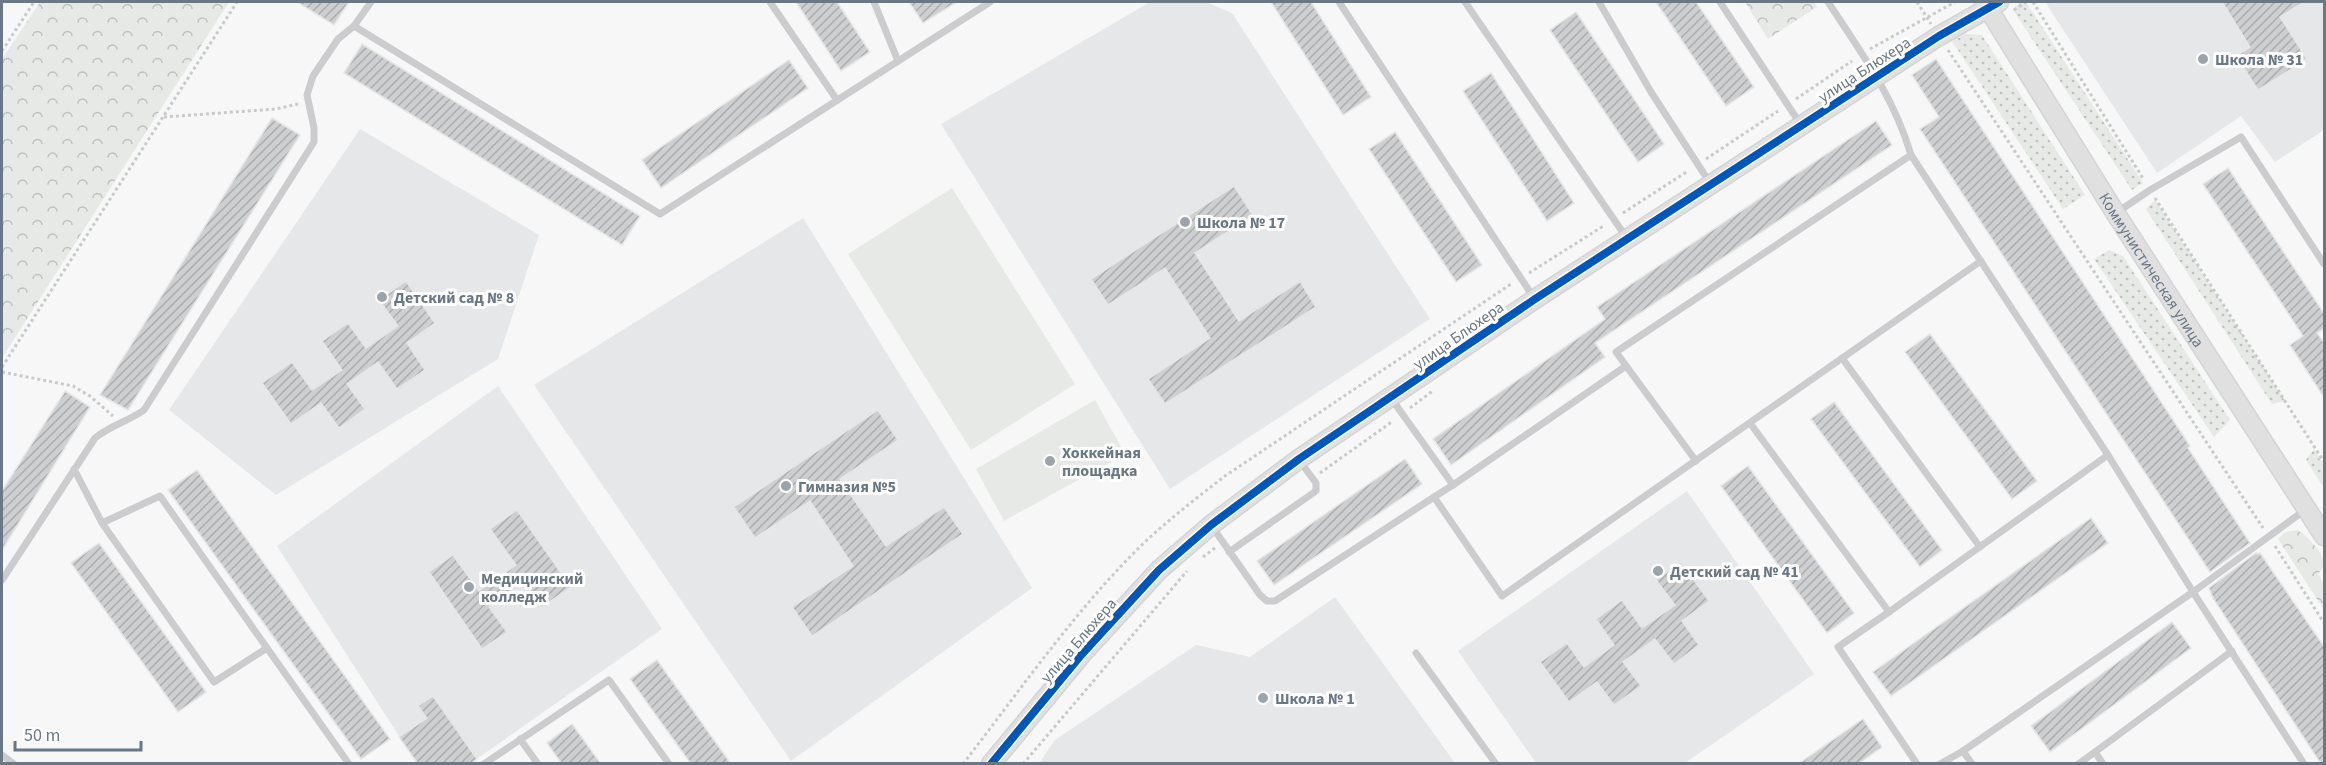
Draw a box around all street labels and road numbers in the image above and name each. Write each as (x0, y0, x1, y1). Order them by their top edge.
street label: улица Блюхера (1814, 32, 1915, 108)
street label: Коммунистическая улица (2093, 189, 2209, 352)
street label: улица Блюхера (1409, 296, 1508, 375)
street label: улица Блюхера (1036, 593, 1122, 688)

